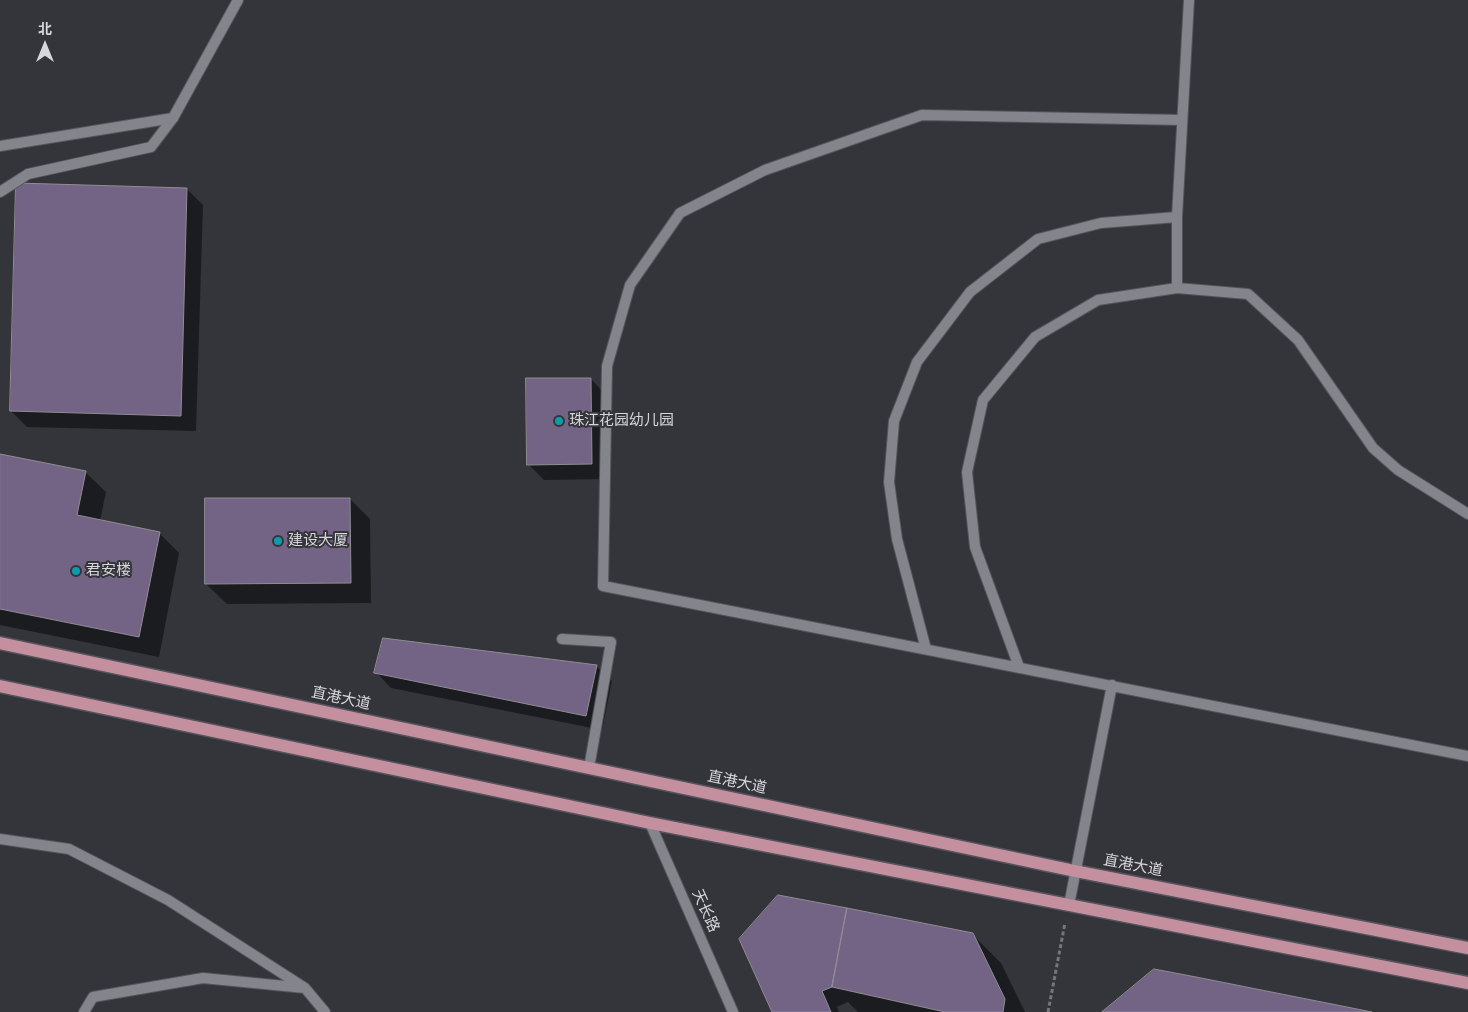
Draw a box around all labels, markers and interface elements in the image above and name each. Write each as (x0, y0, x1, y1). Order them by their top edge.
north arrow (20, 20, 70, 70)
text: 北 (38, 21, 52, 38)
place label: 珠江花园幼儿园 (569, 412, 674, 430)
marker: 珠江花园幼儿园 (553, 415, 565, 427)
place label: 建设大厦 (288, 532, 348, 550)
marker: 建设大厦 (272, 535, 284, 547)
place label: 君安楼 (86, 562, 131, 580)
marker: 君安楼 (70, 565, 82, 577)
street label: 直港大道 (310, 684, 372, 714)
street label: 直港大道 (706, 768, 768, 798)
street label: 直港大道 (1102, 851, 1164, 881)
street label: 天长路 (688, 887, 722, 935)

